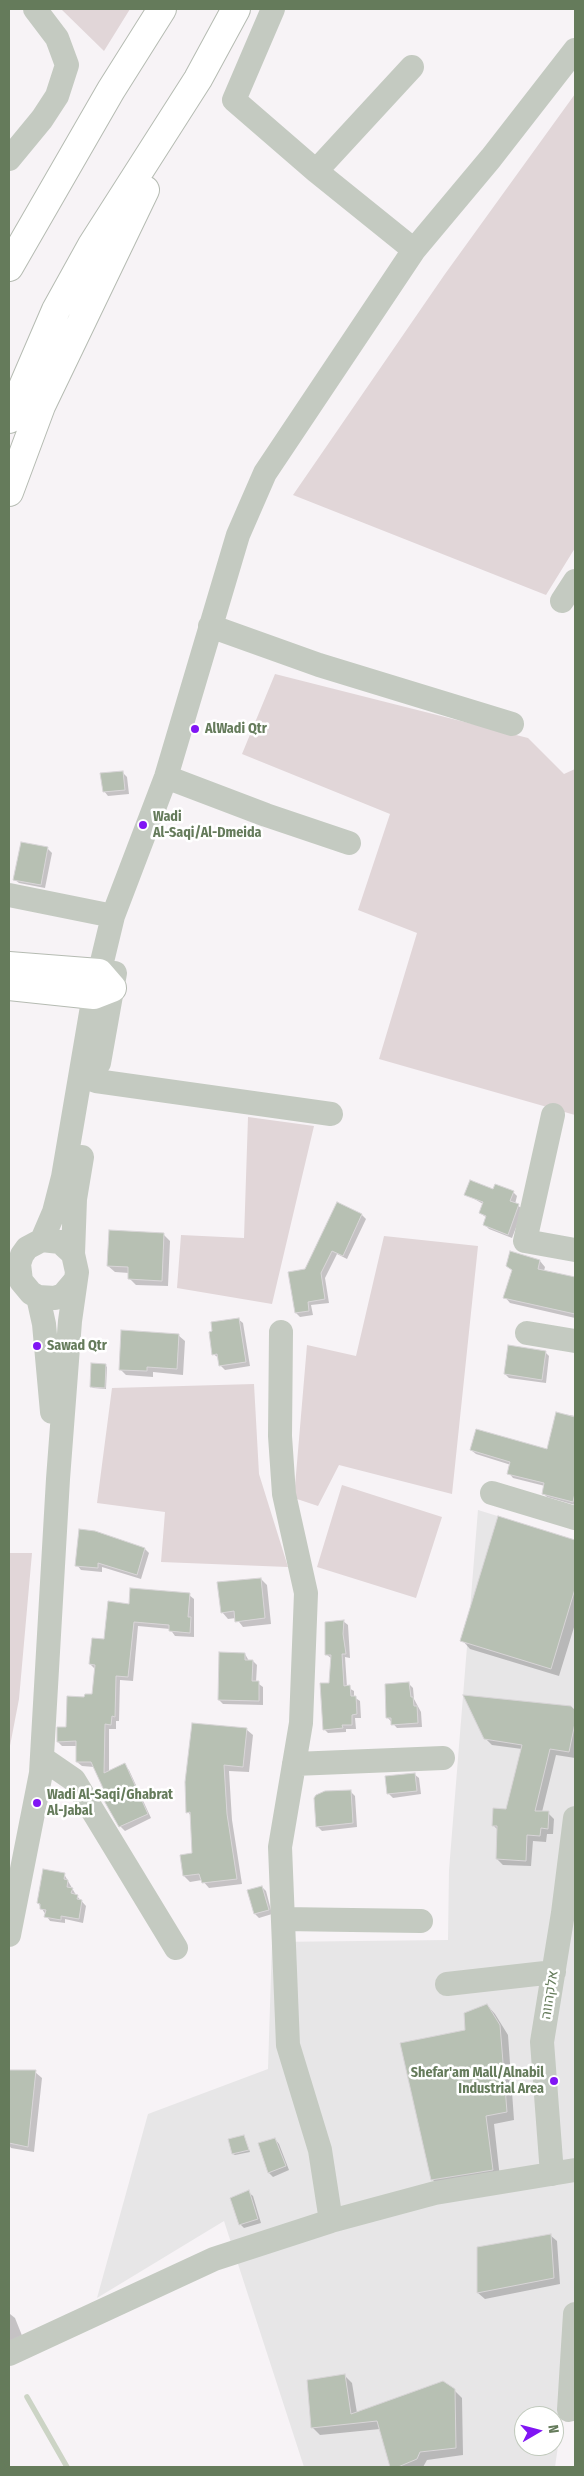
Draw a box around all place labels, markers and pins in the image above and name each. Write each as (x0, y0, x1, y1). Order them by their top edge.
place label: AlWadi Qtr (205, 721, 267, 737)
marker: AlWadi Qtr (189, 723, 201, 735)
place label: Wadi Al-Saqi/Al-Dmeida (153, 809, 262, 842)
marker: Wadi Al-Saqi/Al-Dmeida (137, 819, 149, 831)
place label: Sawad Qtr (47, 1338, 107, 1354)
marker: Sawad Qtr (31, 1340, 43, 1352)
place label: Wadi Al-Saqi/Ghabrat Al-Jabal (47, 1787, 173, 1820)
marker: Wadi Al-Saqi/Ghabrat Al-Jabal (31, 1797, 43, 1809)
place label: Shefar'am Mall/Alnabil Industrial Area (411, 2065, 544, 2098)
marker: Shefar'am Mall/Alnabil Industrial Area (548, 2075, 560, 2087)

